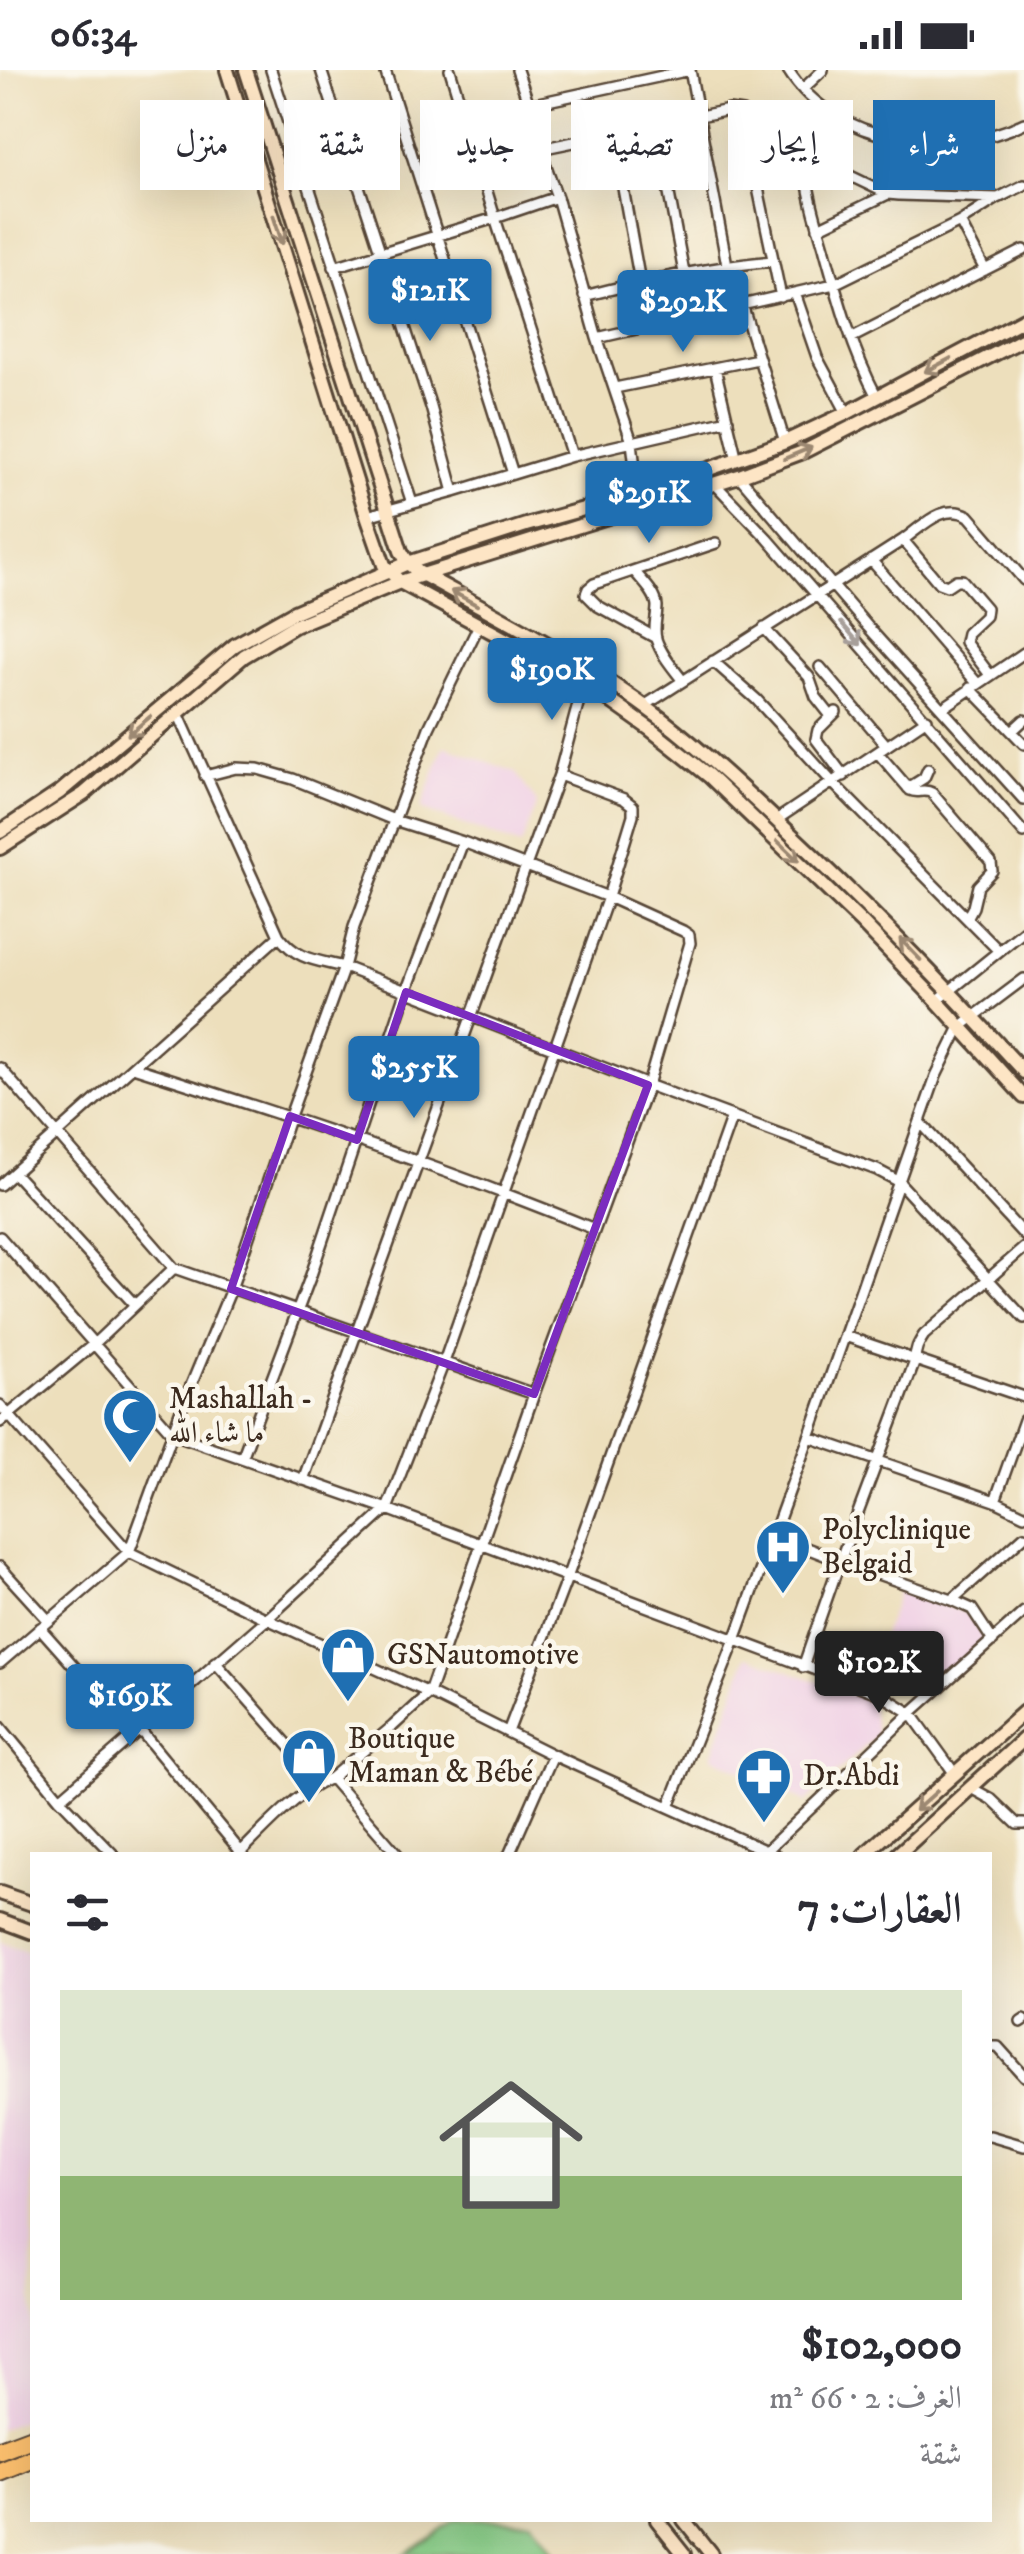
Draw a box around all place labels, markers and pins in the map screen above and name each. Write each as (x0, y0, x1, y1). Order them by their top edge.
pin: $121K (360, 259, 500, 344)
pin: $292K (613, 270, 753, 355)
pin: $291K (579, 461, 719, 546)
pin: $190K (482, 638, 622, 723)
pin: $255K (344, 1036, 484, 1121)
place label: Mashallah - ما شاء الله (169, 1381, 313, 1452)
mosque icon: Mashallah - ما شاء الله (100, 1386, 160, 1465)
place label: Polyclinique Belgaid (822, 1512, 971, 1583)
hospital icon: Polyclinique Belgaid (753, 1517, 813, 1596)
shop icon: GSNautomotive (318, 1625, 378, 1704)
pin: $102K (809, 1631, 949, 1716)
place label: GSNautomotive (387, 1637, 579, 1674)
pin: $169K (60, 1664, 200, 1749)
place label: Boutique Maman & Bébé (348, 1721, 534, 1792)
shop icon: Boutique Maman & Bébé (279, 1726, 339, 1805)
pharmacy icon: Dr.Abdi (734, 1746, 794, 1825)
place label: Dr.Abdi (803, 1758, 900, 1795)

